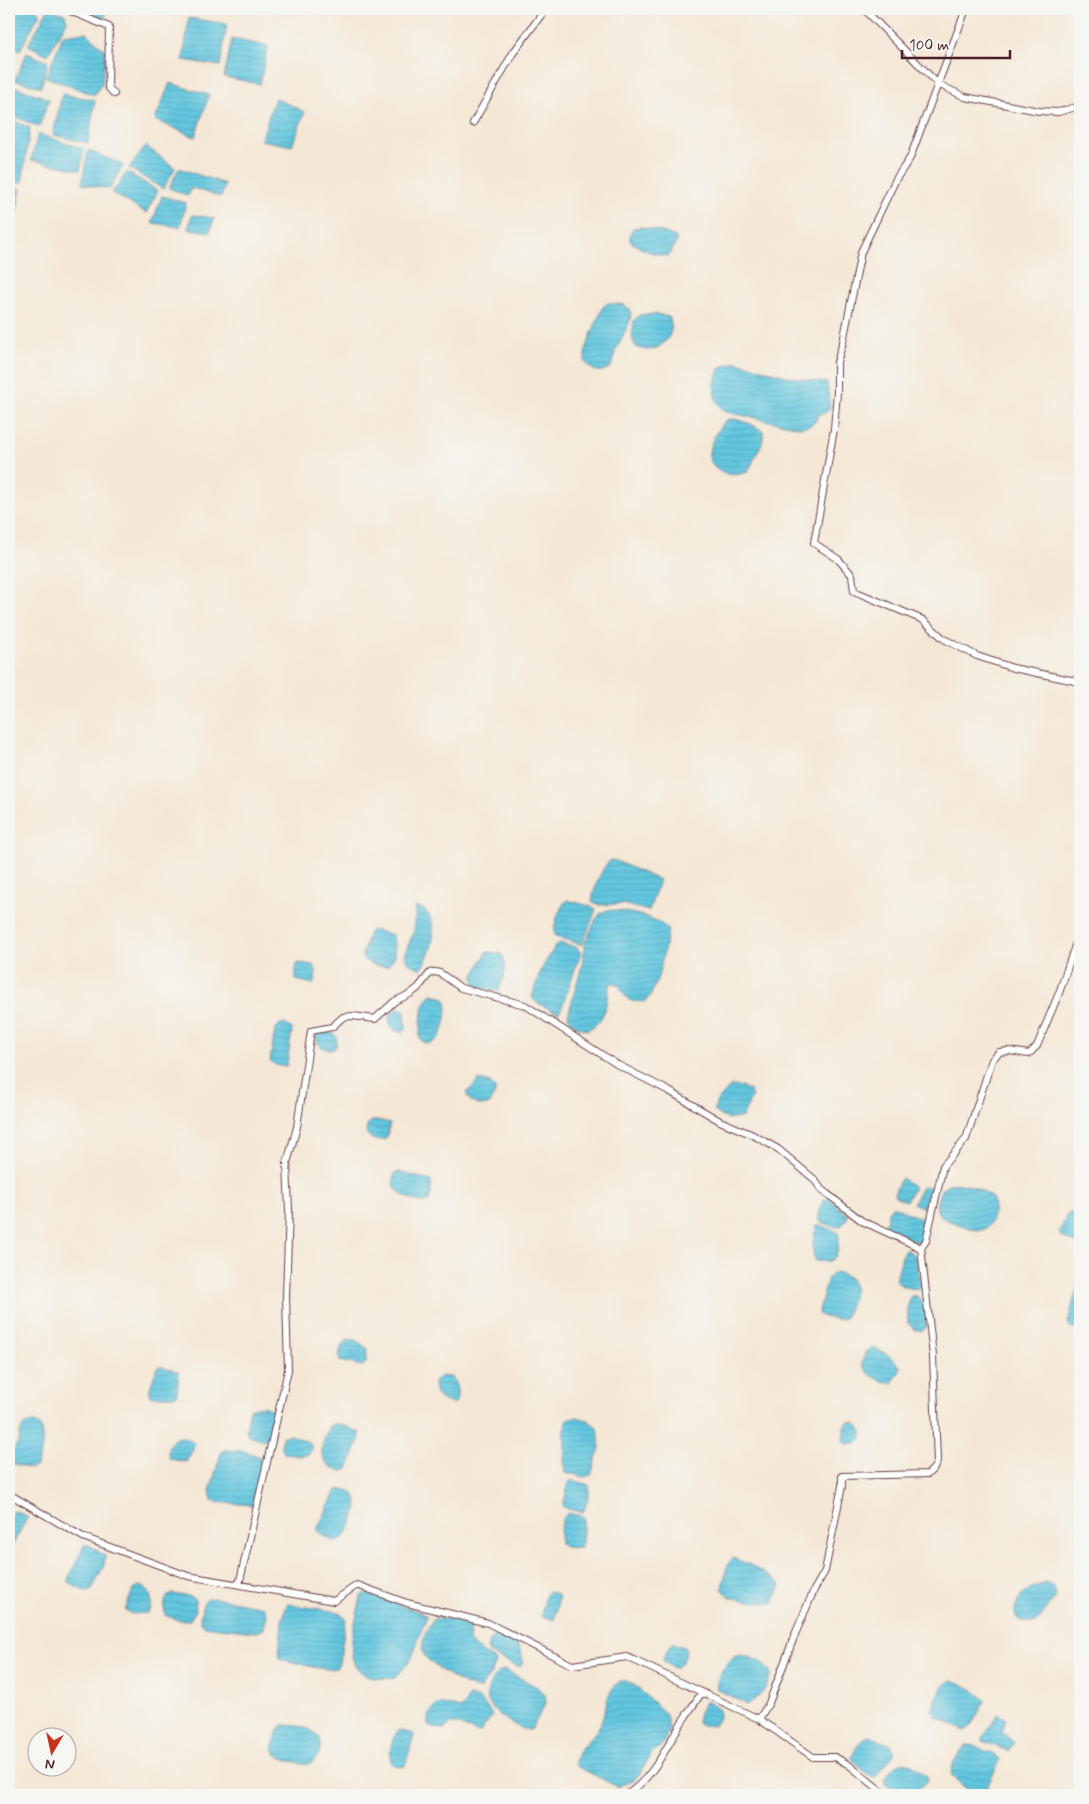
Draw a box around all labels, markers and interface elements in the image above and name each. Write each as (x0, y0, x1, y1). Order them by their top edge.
scale bar (902, 28, 1009, 60)
text: 100 m (909, 36, 949, 56)
north arrow (28, 1726, 78, 1776)
text: N (44, 1754, 56, 1773)

